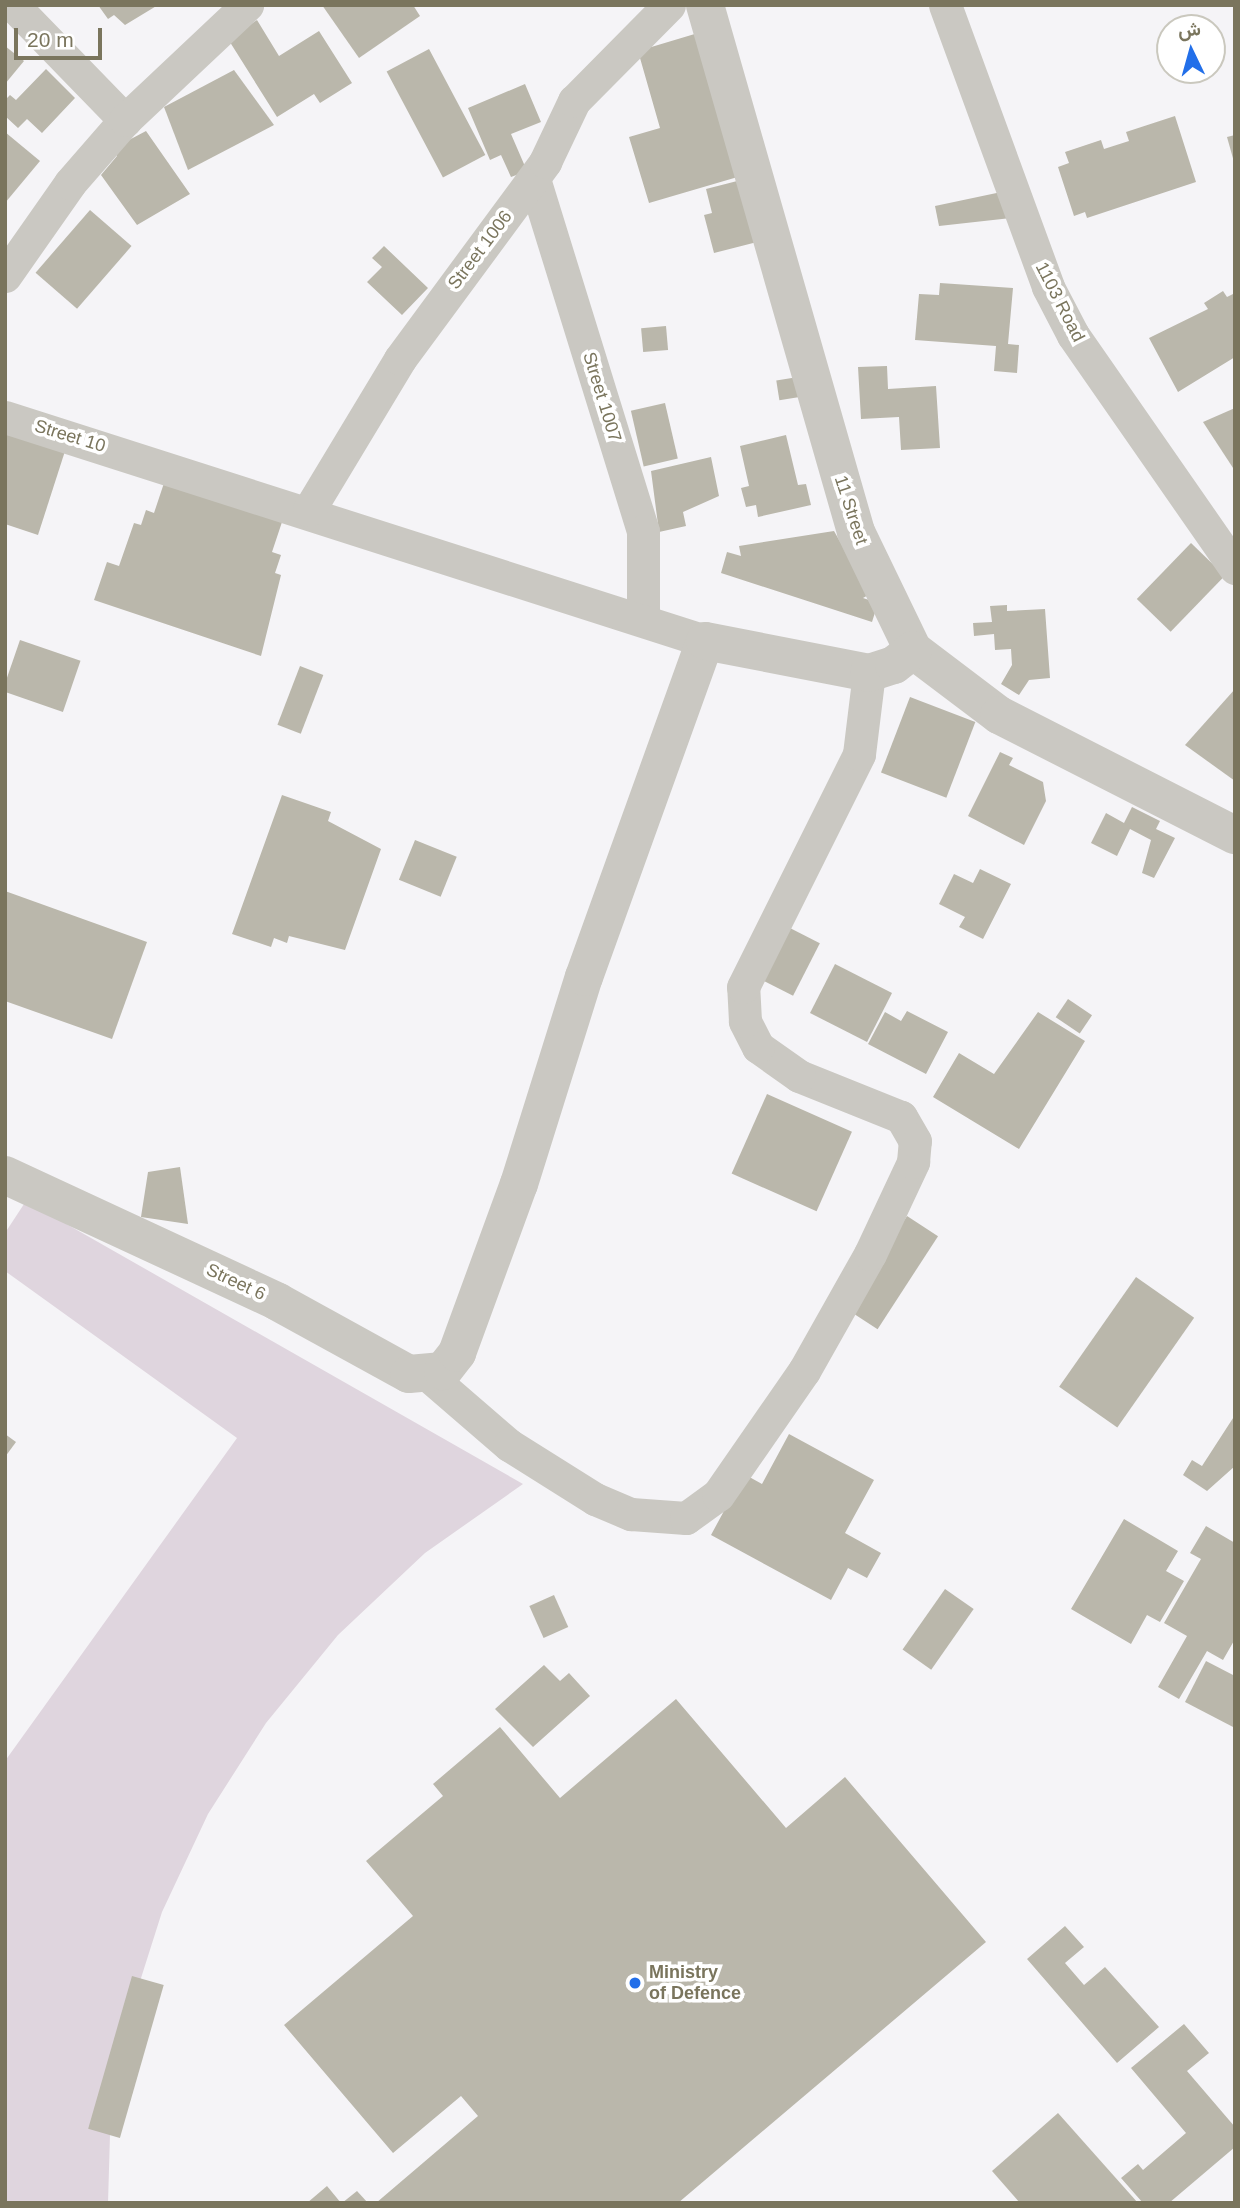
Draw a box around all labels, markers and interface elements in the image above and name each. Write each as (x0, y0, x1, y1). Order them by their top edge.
scale bar (18, 14, 105, 58)
north arrow (1156, 14, 1226, 84)
text: ش (1177, 18, 1202, 41)
text: 20 m (27, 28, 74, 51)
street label: Street 1006 (443, 206, 517, 294)
street label: 1103 Road (1031, 258, 1089, 346)
street label: Street 1007 (578, 349, 626, 445)
street label: Street 10 (32, 415, 108, 457)
street label: 11 Street (830, 473, 872, 547)
street label: Street 6 (203, 1259, 269, 1305)
place label: Ministry of Defence (649, 1962, 741, 2004)
marker: Ministry of Defence (627, 1975, 643, 1991)

